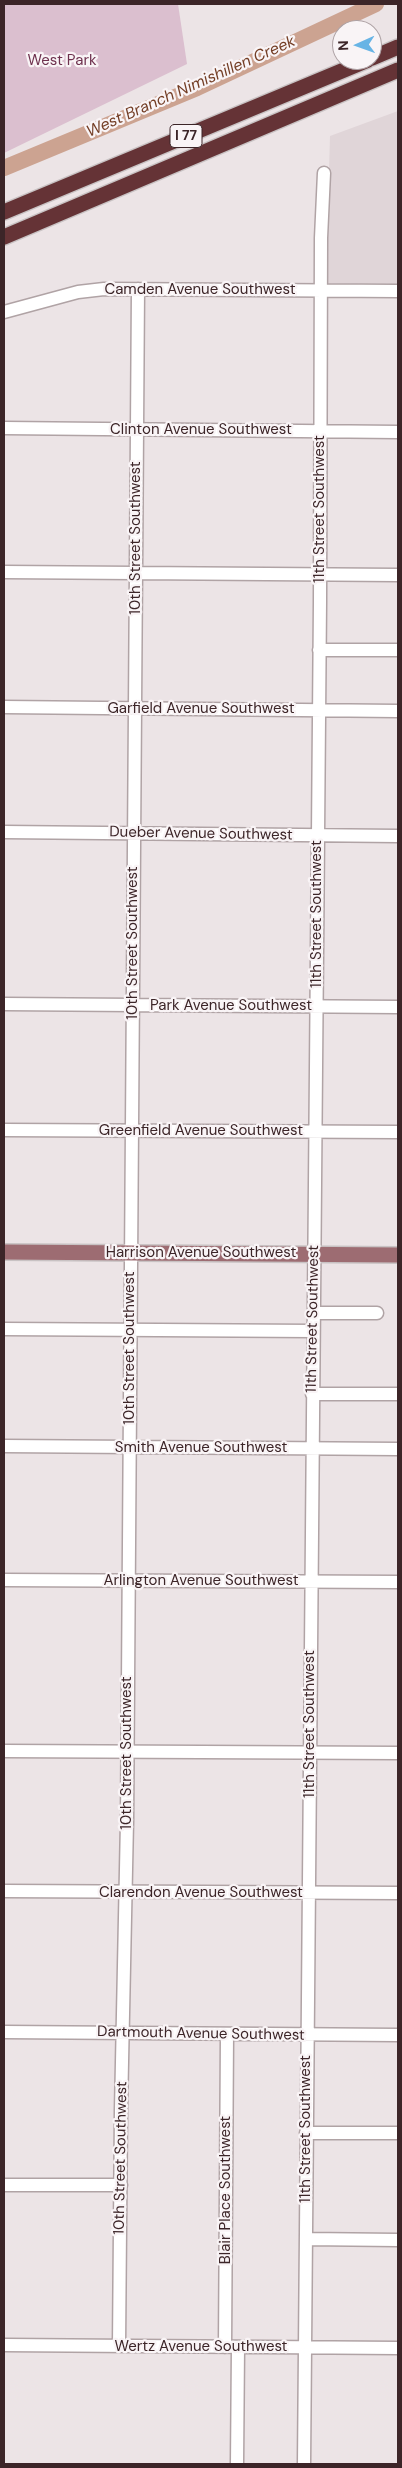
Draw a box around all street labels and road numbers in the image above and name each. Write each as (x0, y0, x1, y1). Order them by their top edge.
road number: I 77 (170, 124, 202, 148)
street label: Camden Avenue Southwest (104, 281, 296, 299)
street label: Clinton Avenue Southwest (110, 421, 292, 439)
street label: 11th Street Southwest (311, 435, 329, 583)
street label: 10th Street Southwest (127, 461, 145, 615)
street label: Garfield Avenue Southwest (107, 700, 295, 718)
street label: Dueber Avenue Southwest (109, 823, 293, 845)
street label: 11th Street Southwest (308, 840, 326, 988)
street label: 10th Street Southwest (124, 866, 142, 1020)
street label: Park Avenue Southwest (150, 997, 312, 1015)
street label: Greenfield Avenue Southwest (99, 1122, 303, 1140)
street label: Harrison Avenue Southwest (106, 1244, 296, 1262)
street label: 11th Street Southwest (303, 1245, 323, 1393)
street label: 10th Street Southwest (121, 1271, 139, 1425)
street label: Smith Avenue Southwest (115, 1439, 287, 1457)
street label: Arlington Avenue Southwest (103, 1572, 299, 1590)
street label: 11th Street Southwest (301, 1650, 319, 1798)
street label: 10th Street Southwest (118, 1676, 136, 1830)
street label: Clarendon Avenue Southwest (99, 1884, 303, 1902)
street label: Dartmouth Avenue Southwest (97, 2023, 305, 2045)
street label: 11th Street Southwest (297, 2055, 315, 2203)
street label: 10th Street Southwest (111, 2081, 131, 2235)
street label: Blair Place Southwest (217, 2116, 235, 2264)
street label: Wertz Avenue Southwest (115, 2338, 287, 2356)

